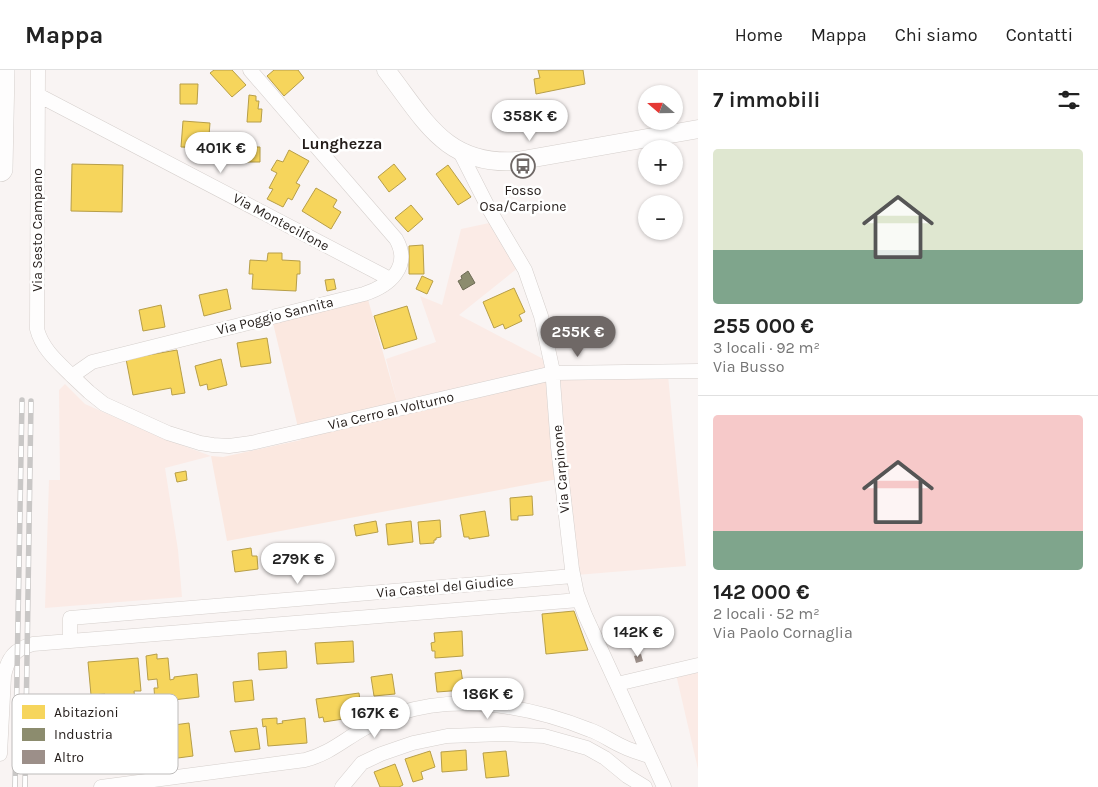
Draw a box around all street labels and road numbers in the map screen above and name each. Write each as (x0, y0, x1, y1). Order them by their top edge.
street label: Via Sesto Campano (29, 168, 46, 292)
street label: Via Montecilfone (230, 189, 332, 255)
street label: Via Poggio Sannita (215, 293, 335, 339)
street label: Via Cerro al Volturno (326, 388, 456, 434)
street label: Via Carpinone (549, 424, 573, 514)
street label: Via Castel del Giudice (376, 573, 514, 601)

